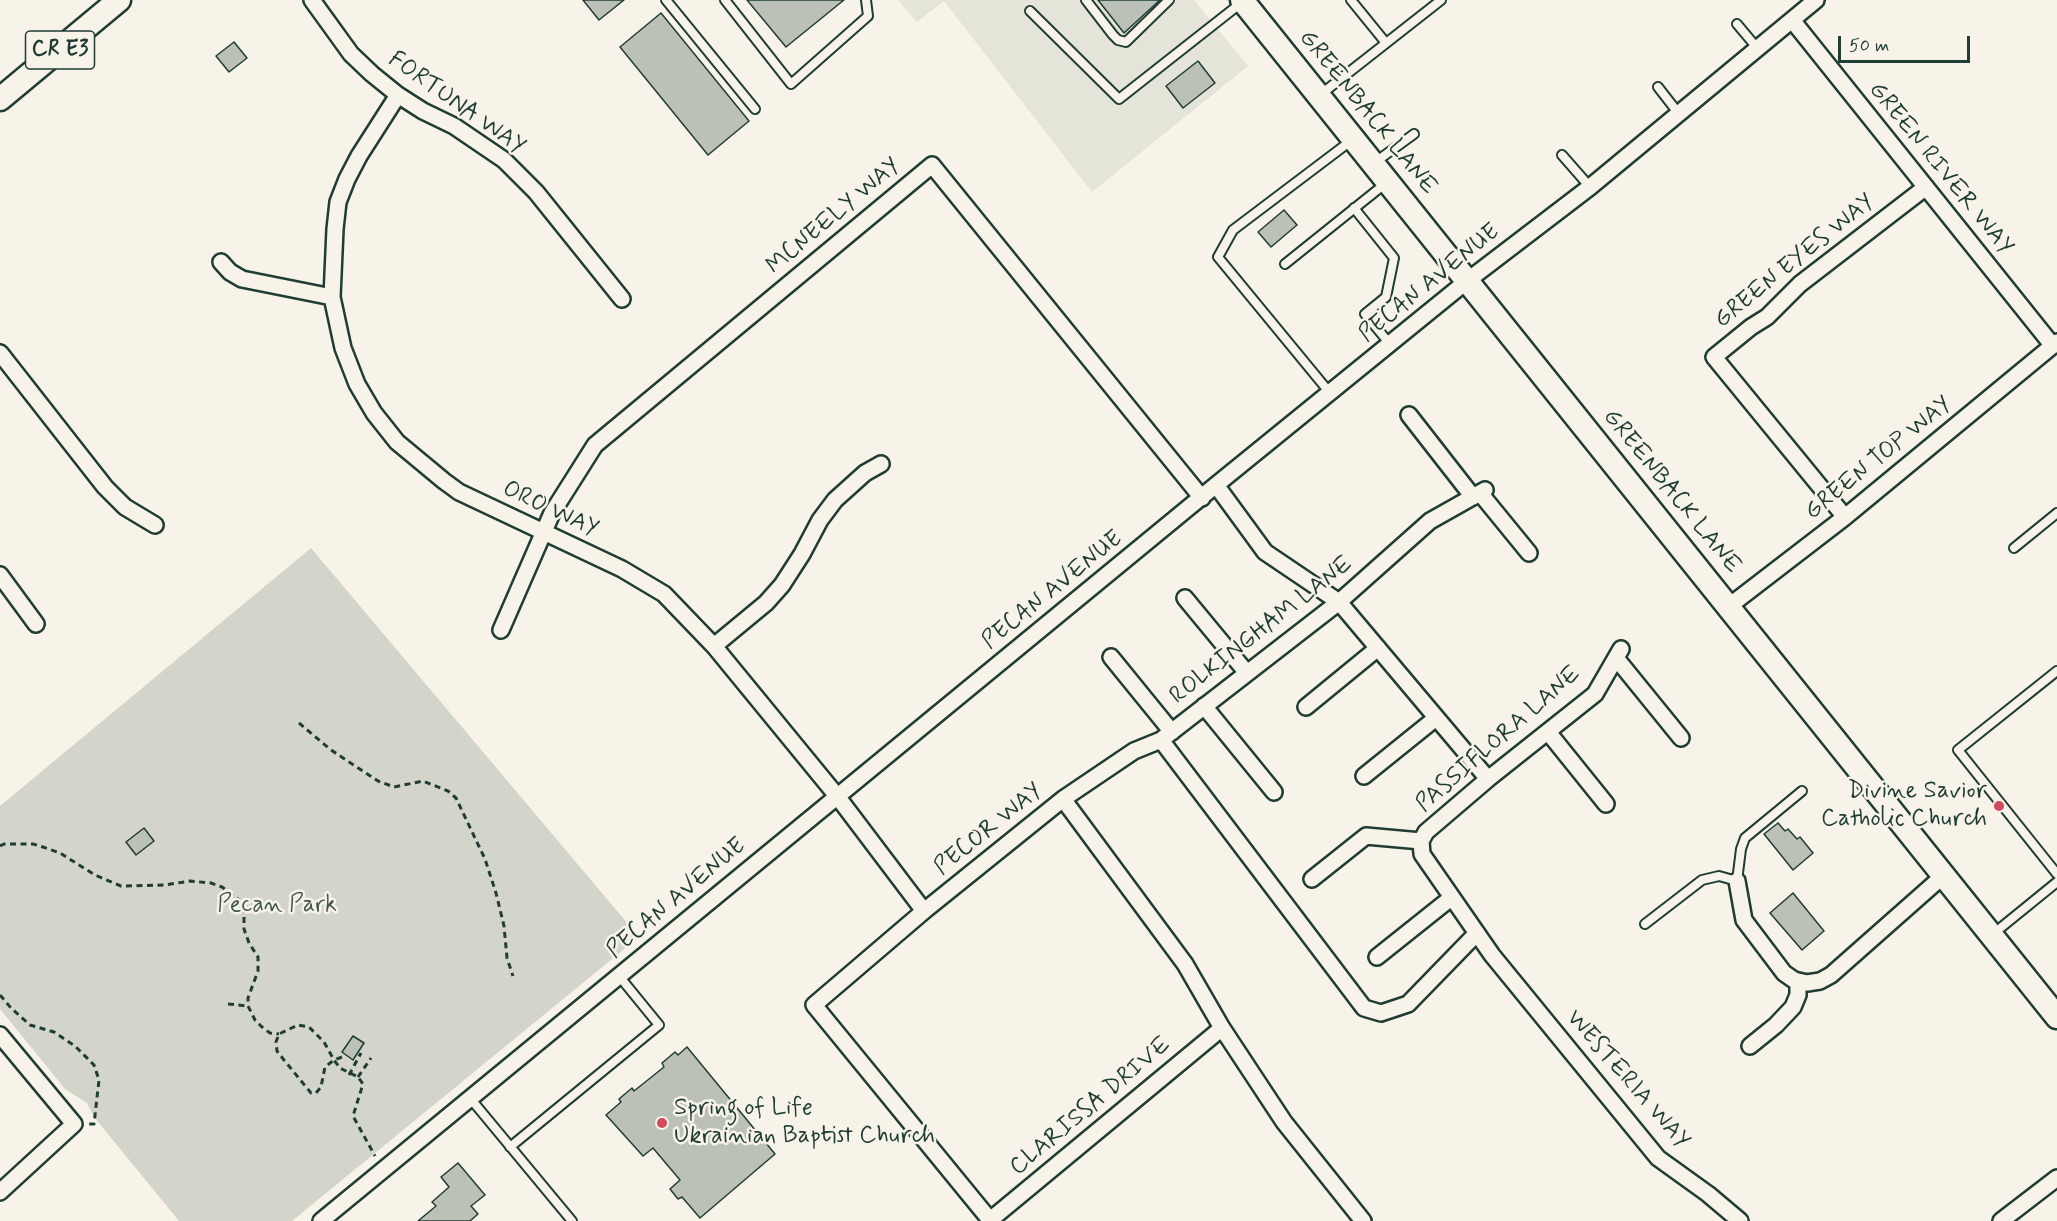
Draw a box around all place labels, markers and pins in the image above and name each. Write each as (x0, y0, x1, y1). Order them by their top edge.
place label: Divine Savior Catholic Church (1821, 778, 1987, 834)
marker: Divine Savior Catholic Church (1992, 799, 2006, 813)
place label: Spring of Life Ukrainian Baptist Church (674, 1095, 935, 1151)
marker: Spring of Life Ukrainian Baptist Church (655, 1116, 669, 1130)

